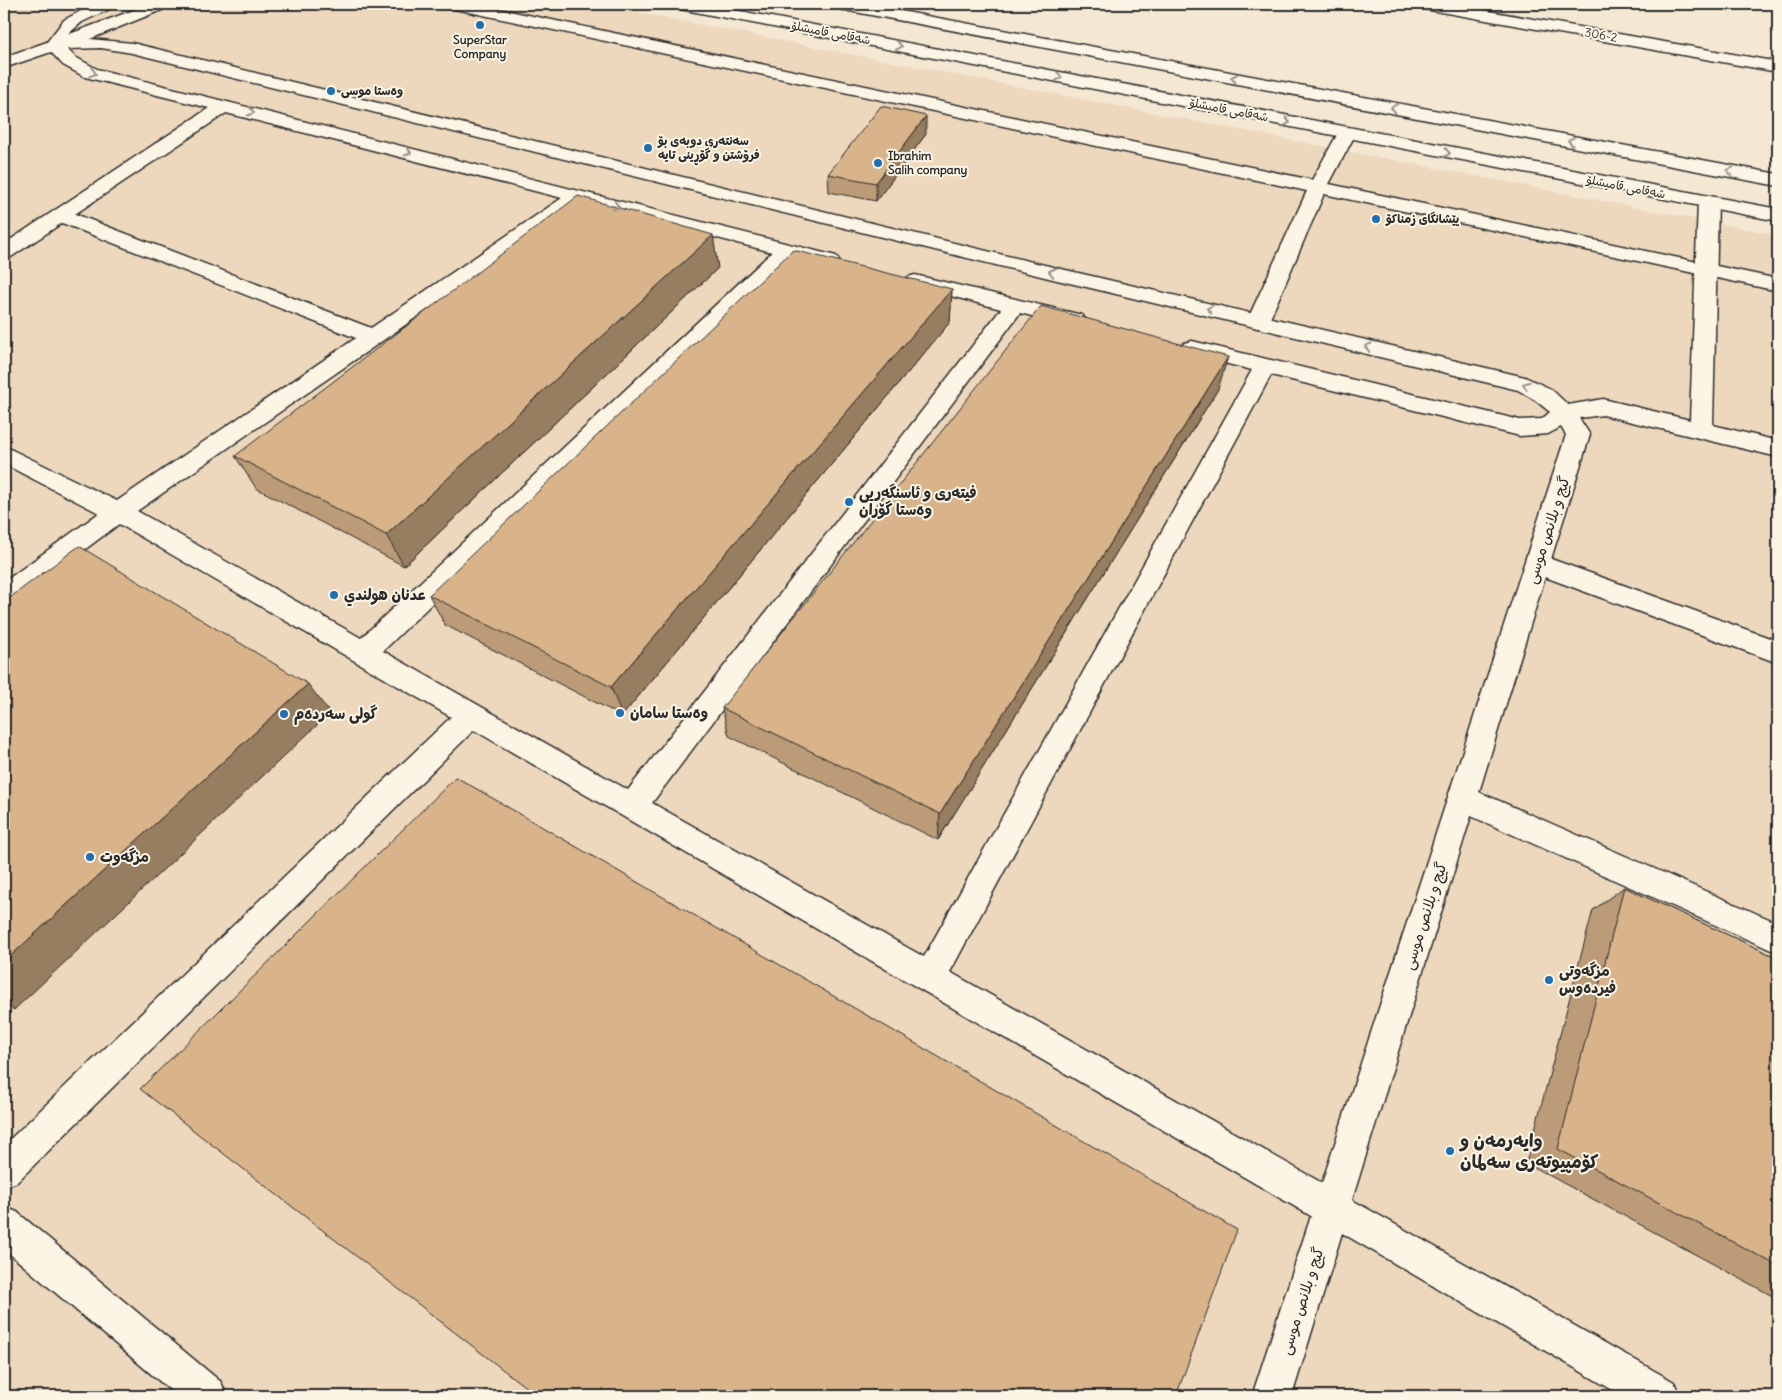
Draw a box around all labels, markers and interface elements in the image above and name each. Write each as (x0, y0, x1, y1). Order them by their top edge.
street label: شەقامی قامیشلۆ (789, 17, 872, 48)
marker: SuperStar Company (474, 19, 486, 31)
street label: 306-2 (1584, 24, 1619, 45)
place label: SuperStar Company (453, 32, 507, 62)
one-way arrow (895, 40, 904, 51)
one-way arrow (88, 67, 97, 77)
one-way arrow (1055, 72, 1063, 82)
one-way arrow (1230, 73, 1238, 83)
place label: وەستا موسی (341, 83, 403, 99)
marker: وەستا موسی (325, 85, 337, 97)
street label: شەقامی قامیشلۆ (1187, 94, 1270, 125)
one-way arrow (1389, 103, 1398, 113)
one-way arrow (246, 107, 254, 117)
one-way arrow (1283, 116, 1292, 126)
place label: سەنتەری دوبەی بۆ فرۆشتن و گۆڕینی تایە (657, 133, 760, 166)
one-way arrow (1566, 136, 1575, 146)
marker: سەنتەری دوبەی بۆ فرۆشتن و گۆڕینی تایە (642, 142, 654, 154)
one-way arrow (404, 146, 413, 157)
one-way arrow (1442, 147, 1451, 157)
place label: Ibrahim Salih company (888, 148, 968, 178)
marker: Ibrahim Salih company (872, 157, 884, 169)
one-way arrow (1726, 166, 1735, 177)
street label: شەقامی قامیشلۆ (1584, 171, 1667, 202)
one-way arrow (612, 200, 621, 211)
place label: پێشانگای زمناكۆ (1385, 211, 1460, 227)
marker: پێشانگای زمناكۆ (1370, 213, 1382, 225)
one-way arrow (1047, 267, 1056, 278)
one-way arrow (1205, 304, 1214, 315)
one-way arrow (1363, 342, 1372, 353)
one-way arrow (1522, 381, 1531, 391)
street label: گيج و بلانص موسى (1521, 474, 1575, 586)
place label: فیتەری و ئاسنگەریی وەستا گۆران (859, 483, 977, 520)
marker: فیتەری و ئاسنگەریی وەستا گۆران (843, 496, 855, 508)
place label: عدنان هولندي (344, 585, 427, 607)
marker: عدنان هولندي (328, 589, 340, 601)
place label: وەستا سامان (630, 703, 708, 722)
place label: گولی سەردەم (294, 704, 378, 725)
marker: وەستا سامان (614, 707, 626, 719)
marker: گولی سەردەم (278, 708, 290, 720)
place label: مزگه‌وت (100, 847, 149, 866)
marker: مزگه‌وت (84, 851, 96, 863)
street label: گيج و بلانص موسى (1398, 860, 1452, 972)
place label: مزگه‌وتی فیرده‌وس (1559, 961, 1616, 997)
marker: مزگه‌وتی فیرده‌وس (1543, 974, 1555, 986)
place label: وایەرمەن و کۆمپیوتەری سەلمان (1458, 1129, 1598, 1174)
marker: وایەرمەن و کۆمپیوتەری سەلمان (1444, 1145, 1456, 1157)
street label: گيج و بلانص موسى (1275, 1245, 1329, 1357)

